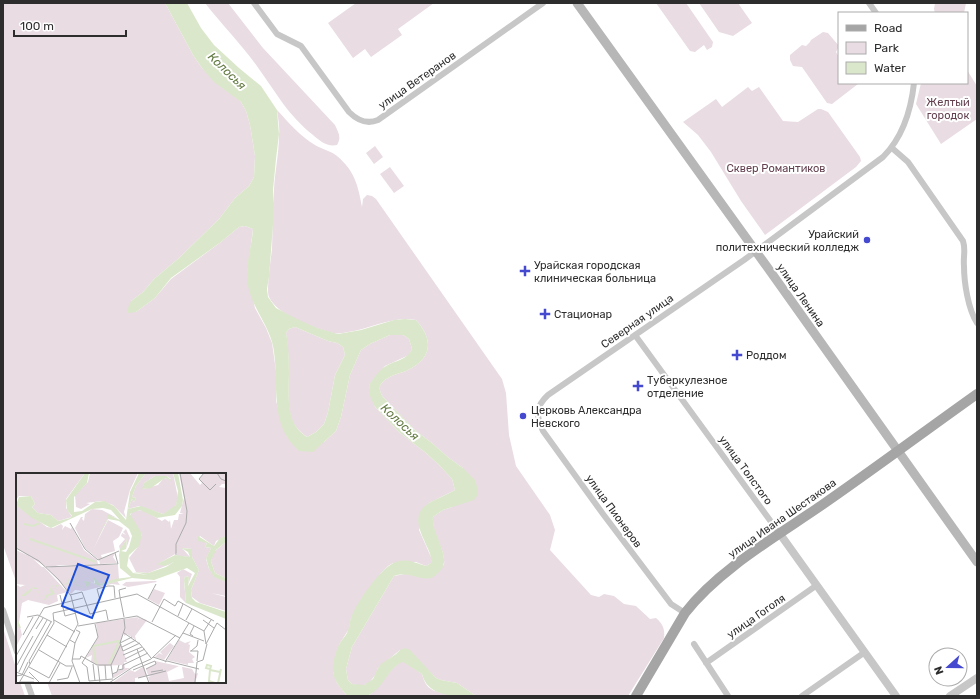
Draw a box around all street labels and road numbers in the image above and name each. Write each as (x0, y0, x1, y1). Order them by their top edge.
street label: улица Ветеранов (376, 49, 458, 112)
street label: улица Ленина (774, 261, 827, 329)
street label: Северная улица (599, 292, 676, 351)
street label: улица Толстого (716, 433, 775, 507)
street label: улица Пионеров (583, 472, 644, 550)
street label: улица Ивана Шестакова (726, 476, 839, 561)
street label: улица Гоголя (725, 592, 788, 641)

